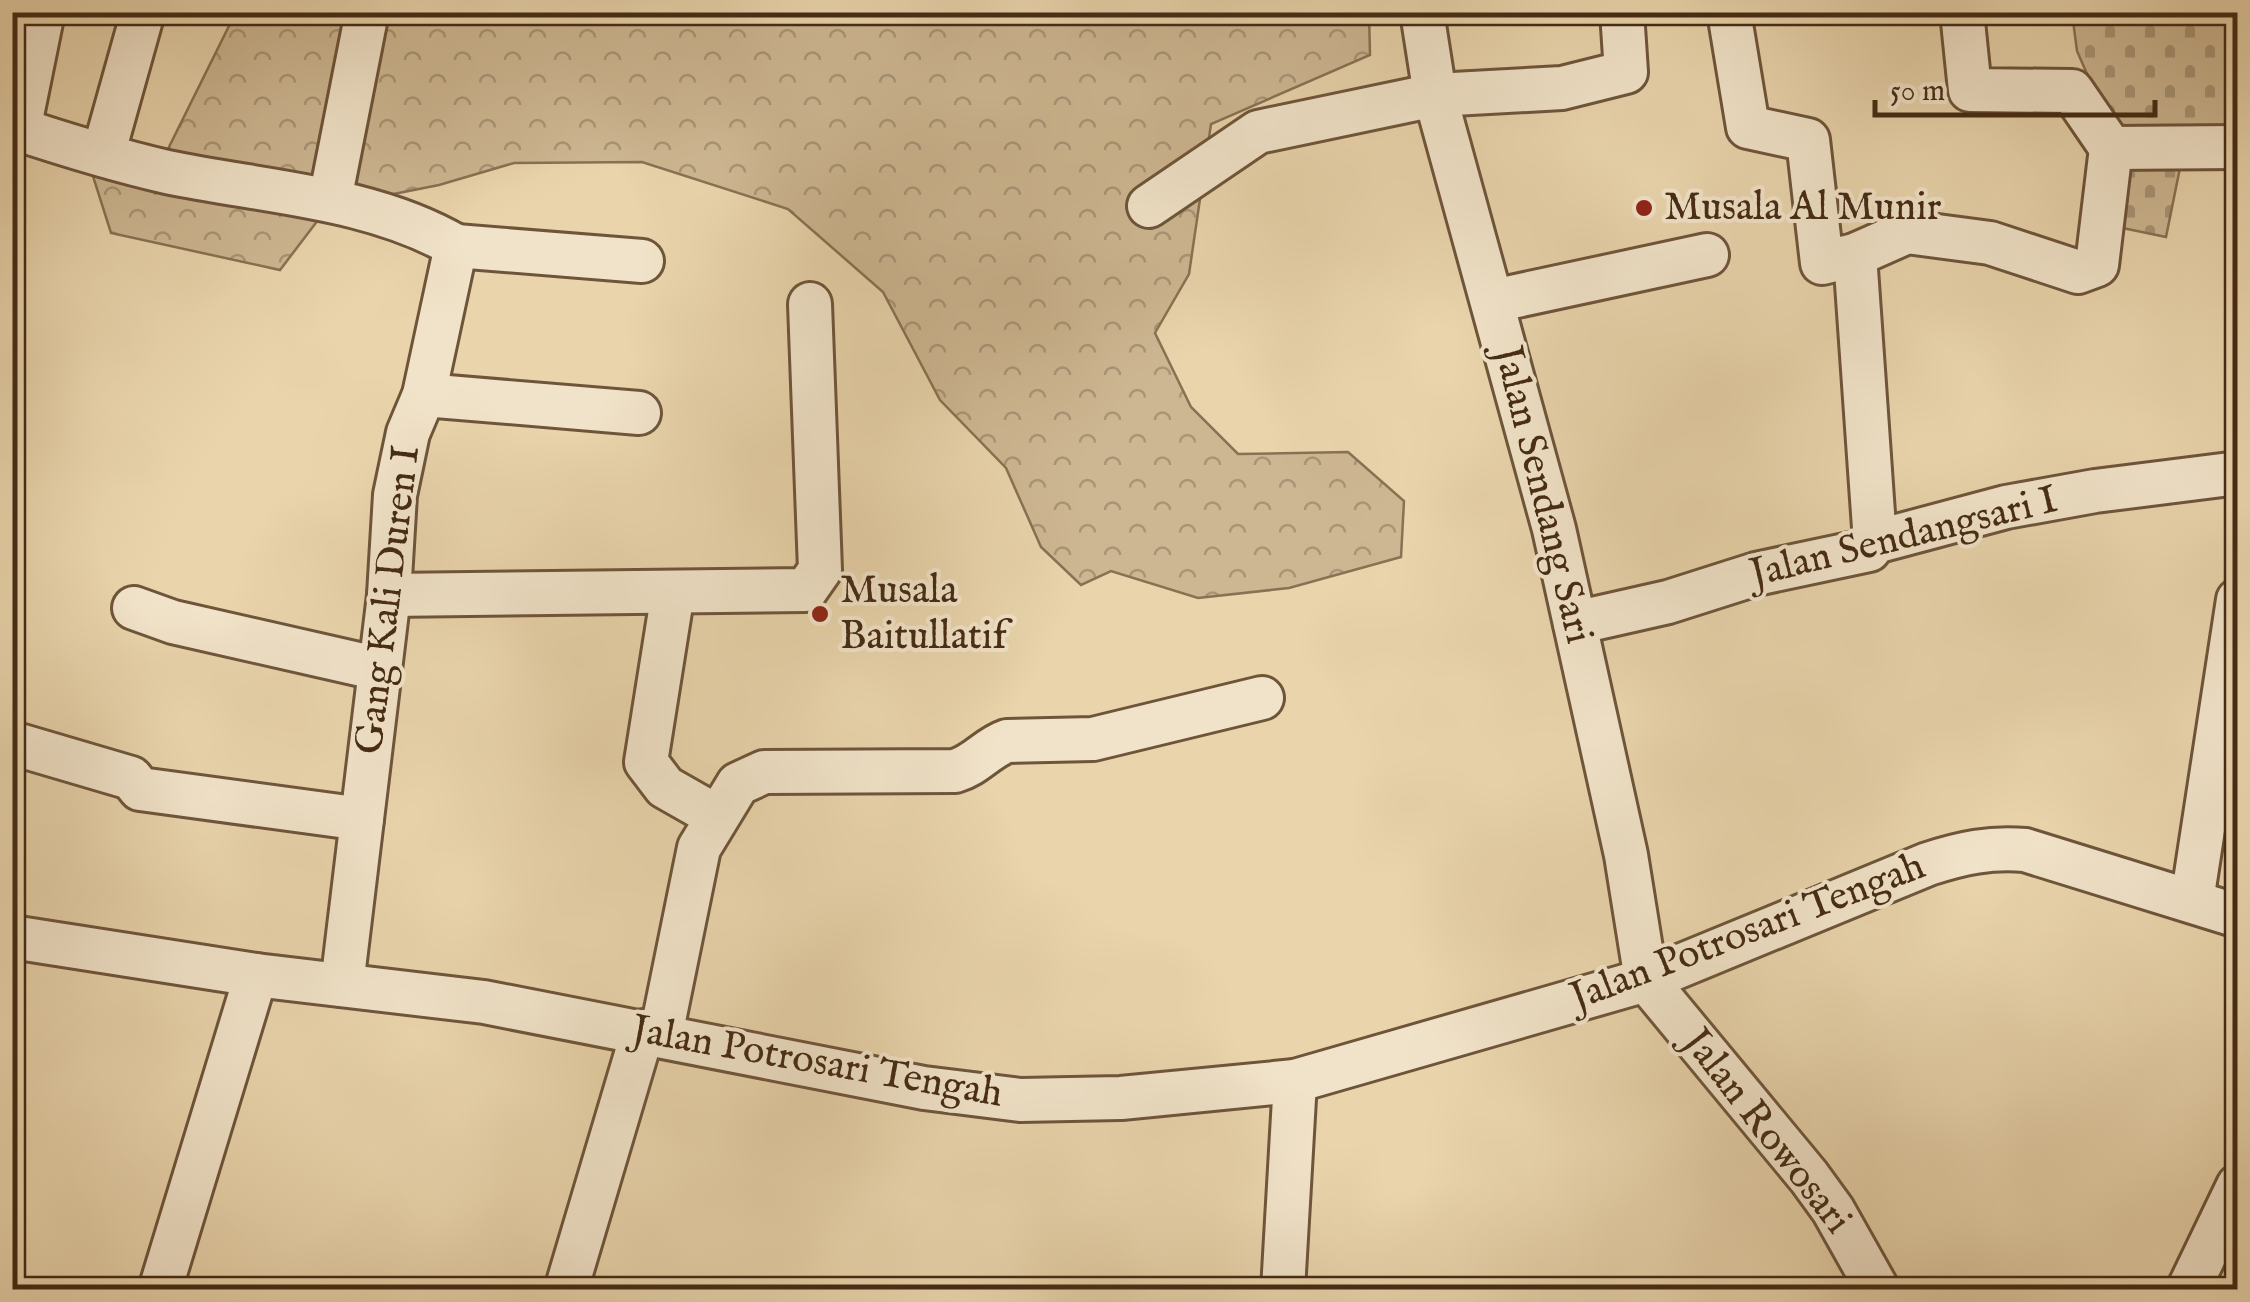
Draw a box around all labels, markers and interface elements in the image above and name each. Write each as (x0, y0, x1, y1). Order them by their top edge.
scale bar (1875, 55, 2155, 117)
text: 50 m (1890, 73, 1945, 111)
place label: Musala Al Munir (1664, 183, 1942, 234)
marker: Musala Al Munir (1633, 197, 1655, 219)
street label: Jalan Sendang Sari (1479, 337, 1604, 649)
street label: Gang Kali Duren I (345, 443, 433, 757)
street label: Jalan Sendangsari I (1741, 475, 2063, 602)
place label: Musala Baitullatif (840, 566, 1013, 663)
marker: Musala Baitullatif (809, 603, 831, 625)
street label: Jalan Potrosari Tengah (1560, 842, 1933, 1026)
street label: Jalan Potrosari Tengah (624, 1005, 1006, 1121)
street label: Jalan Rowosari (1668, 1016, 1862, 1245)

